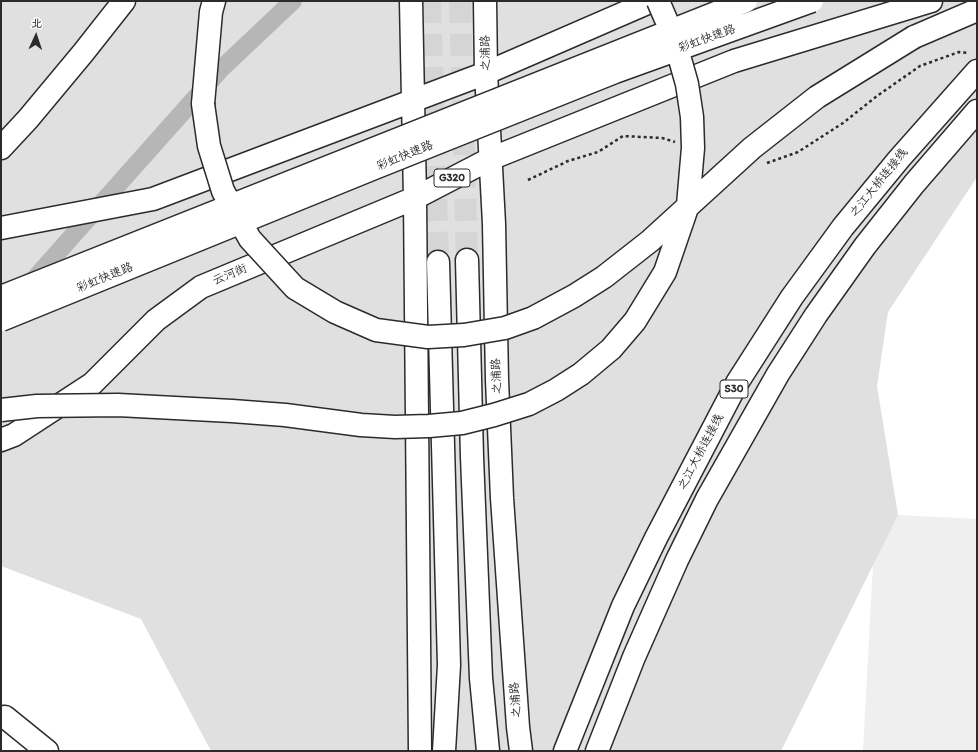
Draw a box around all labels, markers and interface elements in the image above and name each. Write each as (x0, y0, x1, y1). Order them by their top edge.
north arrow (16, 16, 56, 56)
text: 北 (31, 17, 42, 30)
street label: 彩虹快速路 (676, 22, 738, 56)
street label: 之浦路 (478, 35, 494, 71)
street label: 彩虹快速路 (374, 138, 436, 174)
street label: 之江大桥连接线 (847, 146, 911, 220)
road number: G320 (434, 169, 470, 187)
street label: 彩虹快速路 (74, 260, 136, 296)
street label: 云河街 (211, 261, 249, 289)
street label: 之浦路 (489, 358, 505, 394)
road number: S30 (720, 380, 748, 398)
street label: 之江大桥连接线 (675, 412, 727, 492)
street label: 之浦路 (508, 682, 524, 718)

